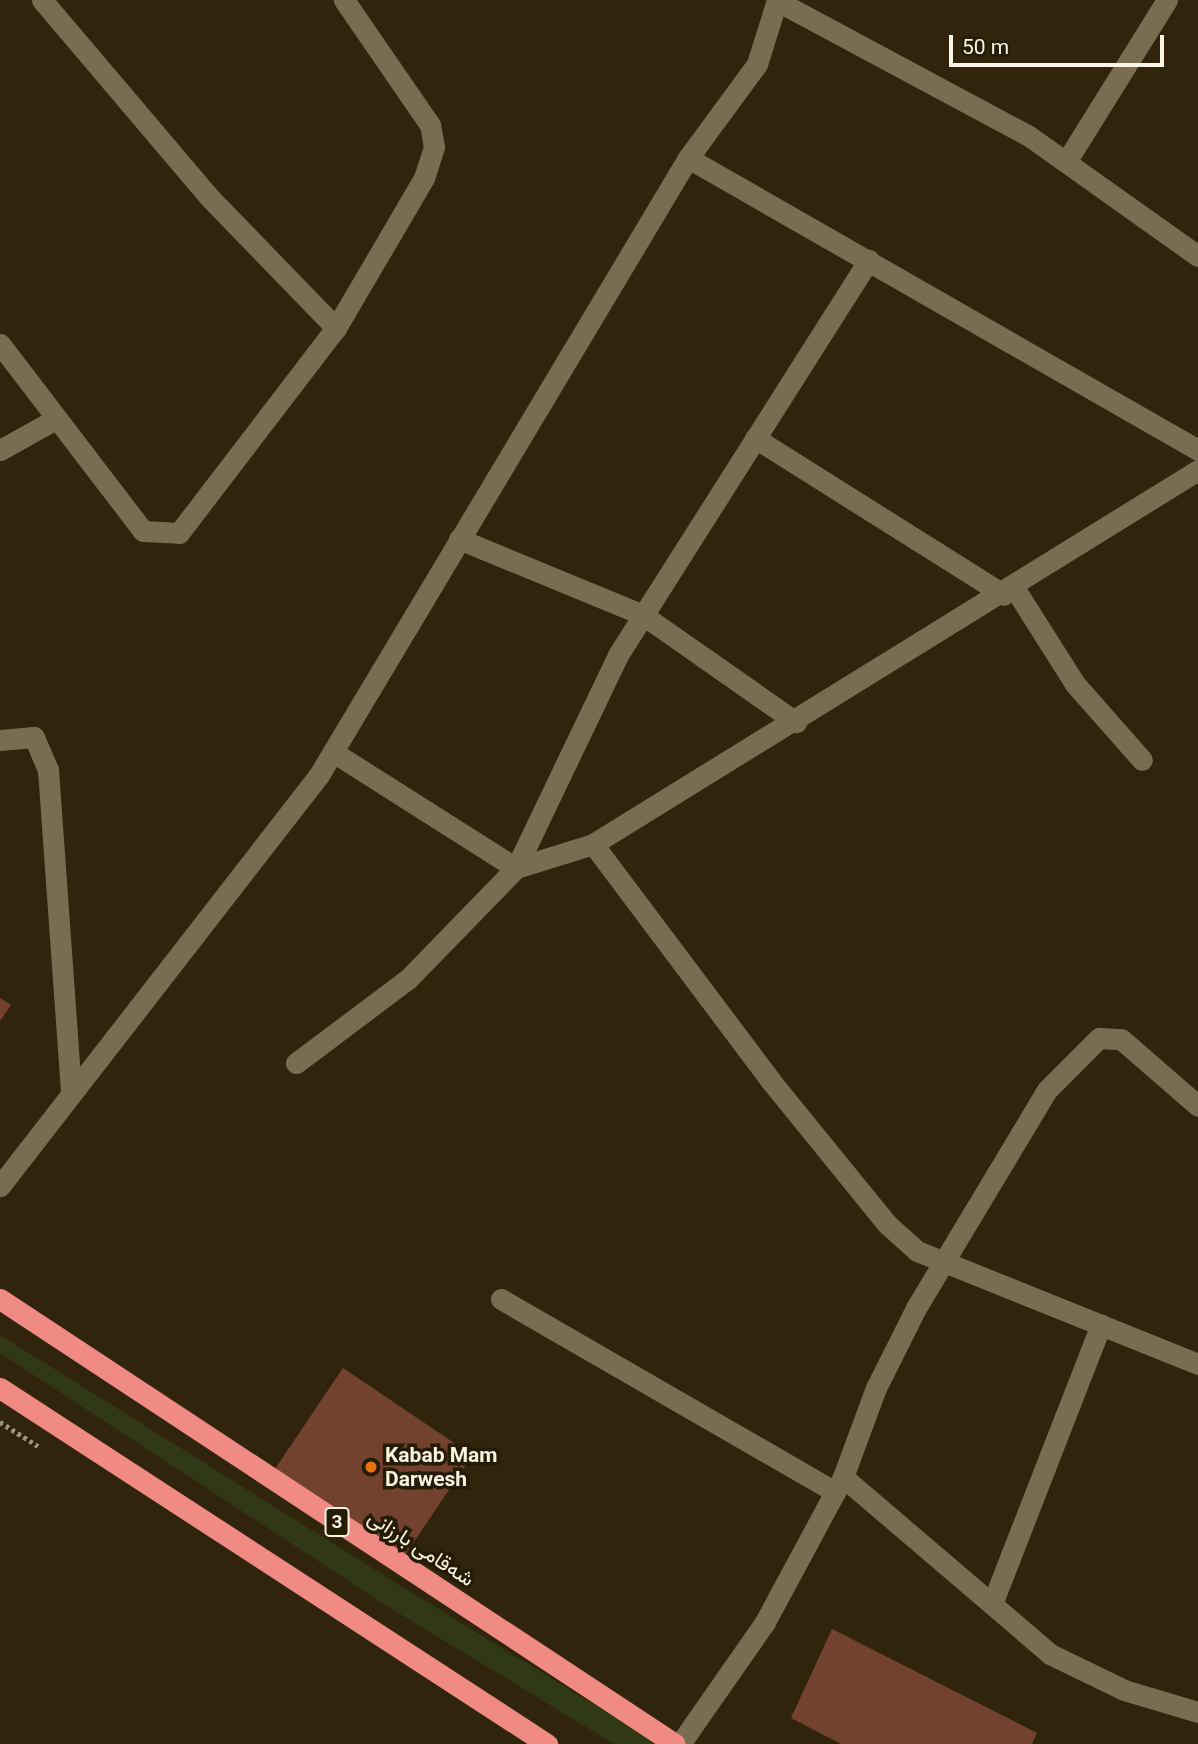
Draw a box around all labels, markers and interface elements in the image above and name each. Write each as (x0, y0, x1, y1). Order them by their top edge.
scale bar (953, 21, 1168, 65)
text: 50 m (962, 35, 1009, 59)
place label: Kabab Mam Darwesh (385, 1442, 497, 1492)
marker: Kabab Mam Darwesh (363, 1459, 379, 1475)
street label: شەقامی بارزانی (363, 1504, 479, 1592)
road number: 3 (323, 1506, 351, 1538)

